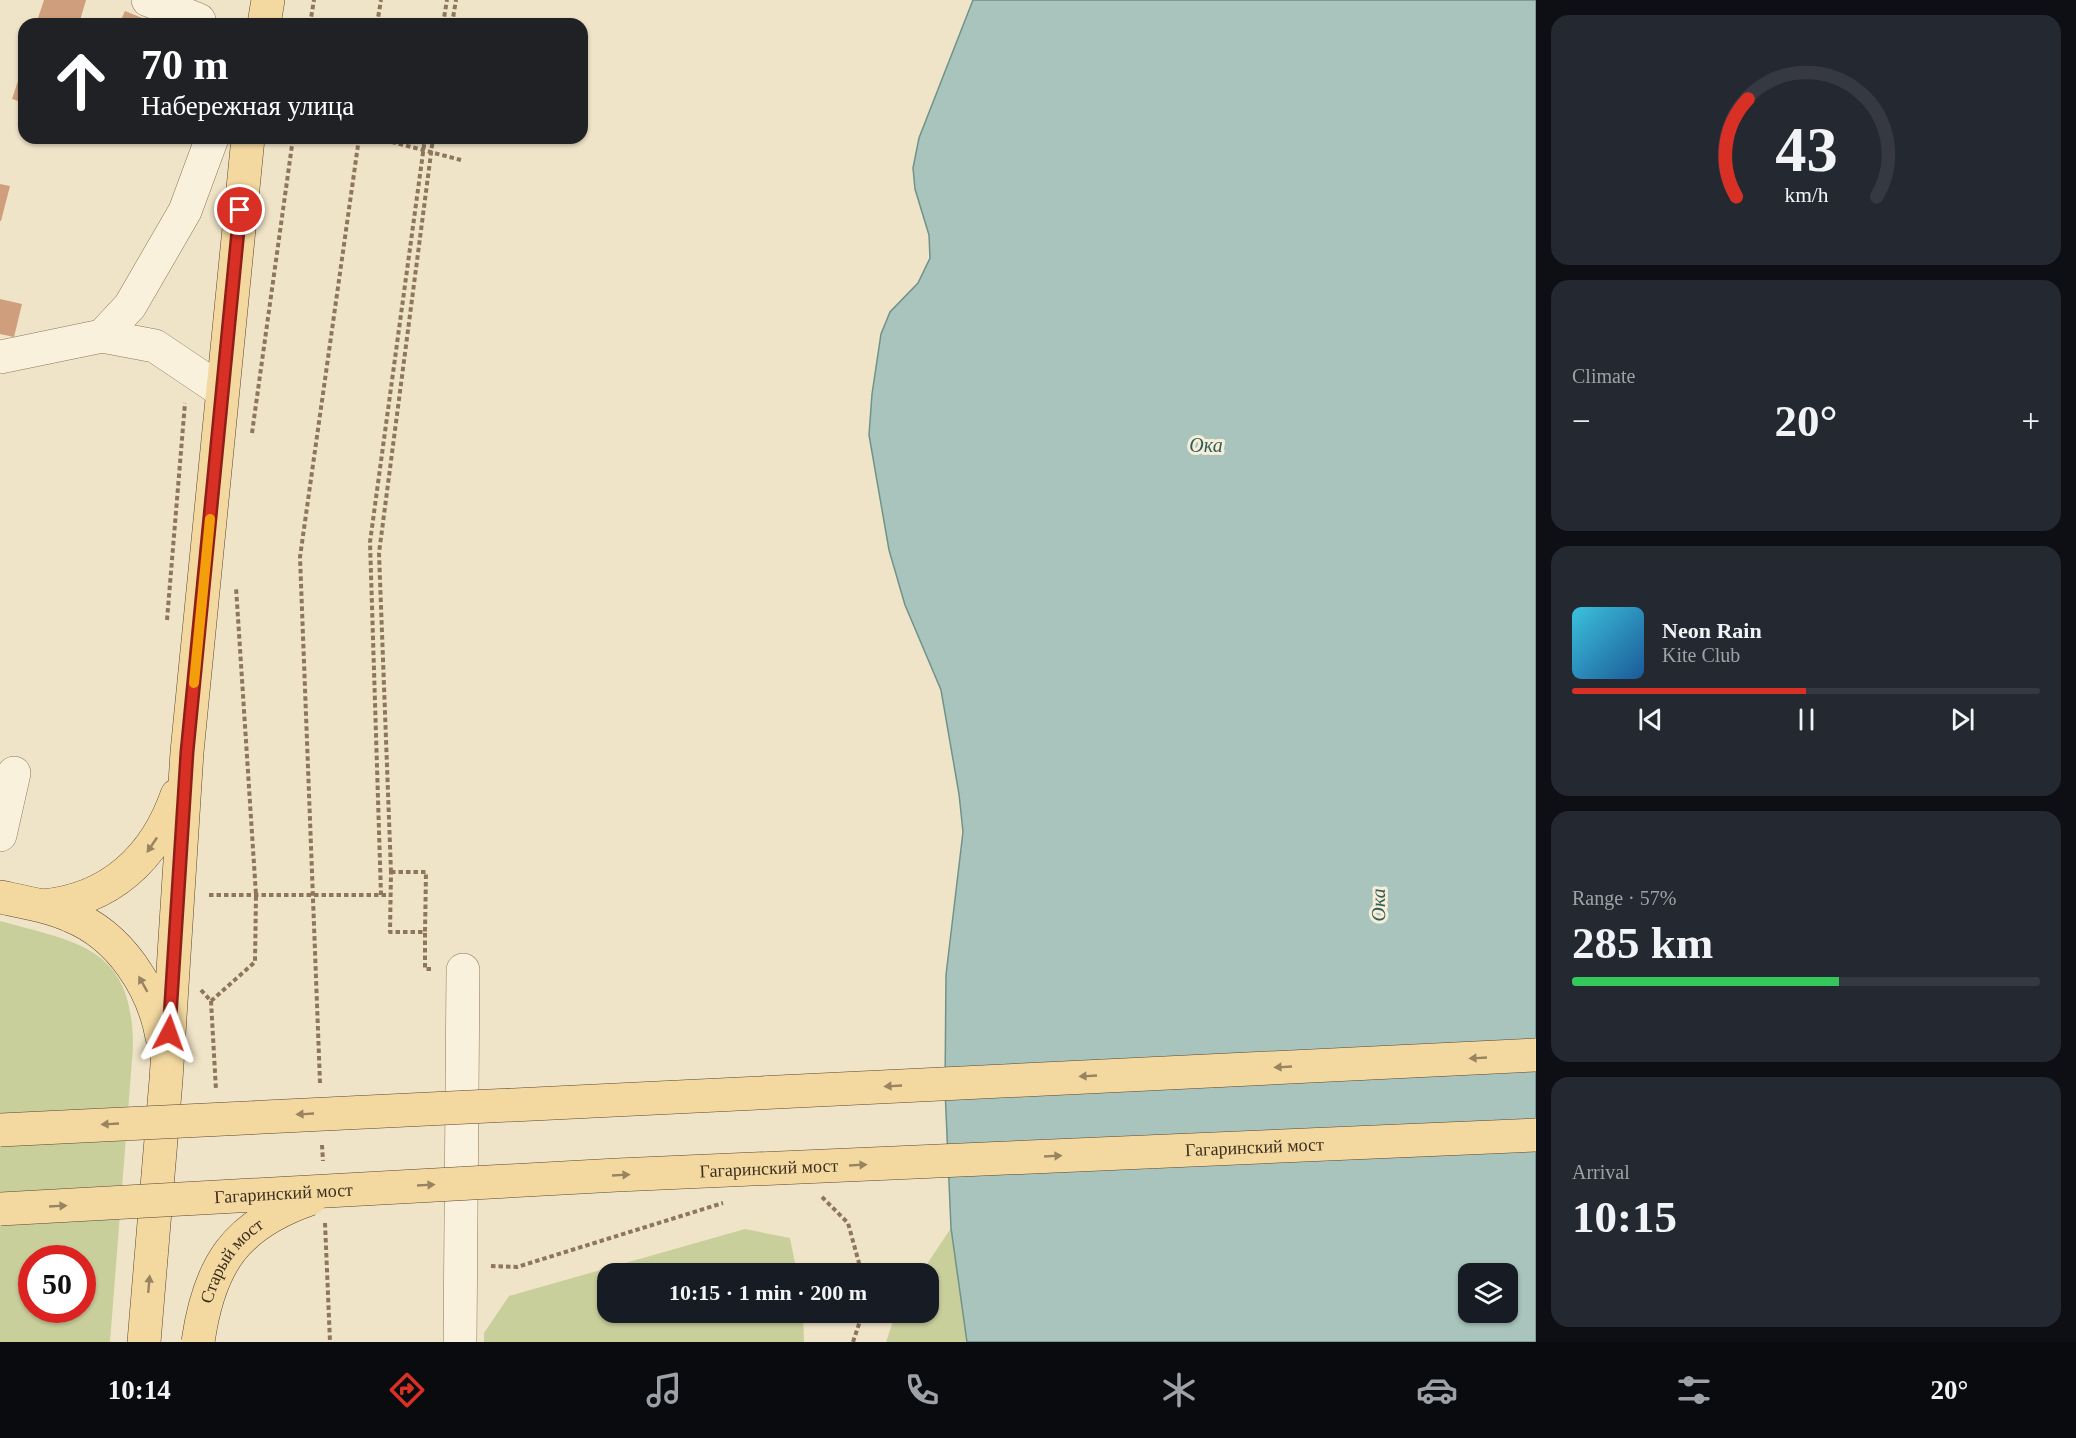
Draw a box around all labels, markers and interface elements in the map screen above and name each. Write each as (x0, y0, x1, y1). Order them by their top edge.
icon: ahead (42, 42, 120, 120)
text: 70 m (141, 42, 229, 88)
text: Набережная улица (141, 91, 354, 121)
text: 43 (1775, 115, 1837, 184)
pin (214, 184, 265, 235)
text: km/h (1784, 184, 1828, 208)
icon: arrive (223, 193, 256, 226)
text: Climate (1572, 365, 1635, 387)
text: 20° (1775, 396, 1838, 446)
text: − (1572, 403, 1591, 439)
text: + (2021, 403, 2040, 439)
water label: Ока (1189, 434, 1223, 456)
text: Neon Rain (1662, 618, 1762, 643)
text: Kite Club (1662, 644, 1740, 666)
icon: previous (1634, 703, 1667, 736)
icon: pause (1790, 703, 1823, 736)
icon: next (1946, 703, 1979, 736)
one-way arrow (147, 837, 158, 853)
text: Range · 57% (1572, 887, 1676, 909)
water label: Ока (1367, 888, 1389, 922)
text: 285 km (1572, 918, 1713, 968)
one-way arrow (138, 975, 148, 992)
position arrow (137, 1001, 201, 1065)
one-way arrow (1468, 1054, 1487, 1063)
one-way arrow (1273, 1063, 1292, 1072)
one-way arrow (1078, 1072, 1097, 1081)
one-way arrow (884, 1081, 903, 1090)
one-way arrow (295, 1109, 314, 1118)
one-way arrow (101, 1119, 120, 1129)
street label: Гагаринский мост (1185, 1134, 1324, 1160)
one-way arrow (1043, 1151, 1062, 1160)
street label: Гагаринский мост (699, 1155, 839, 1181)
one-way arrow (848, 1160, 867, 1169)
text: Arrival (1572, 1161, 1630, 1183)
one-way arrow (612, 1171, 631, 1180)
street label: Гагаринский мост (214, 1180, 354, 1207)
one-way arrow (417, 1180, 436, 1190)
text: 10:15 (1572, 1192, 1677, 1242)
one-way arrow (49, 1201, 68, 1210)
street label: Старый мост (196, 1214, 267, 1306)
speed limit sign: 50 (18, 1245, 96, 1323)
map controls (1458, 1263, 1518, 1323)
button: layers (1458, 1263, 1518, 1323)
one-way arrow (144, 1274, 154, 1293)
text: 10:15 · 1 min · 200 m (669, 1280, 867, 1305)
icon: directions (386, 1369, 428, 1411)
icon: music (643, 1369, 685, 1411)
icon: phone (901, 1369, 943, 1411)
icon: climate (1158, 1369, 1200, 1411)
icon: car (1416, 1369, 1458, 1411)
icon: filters (1673, 1369, 1715, 1411)
text: 10:14 (108, 1375, 171, 1405)
text: 20° (1930, 1375, 1968, 1405)

